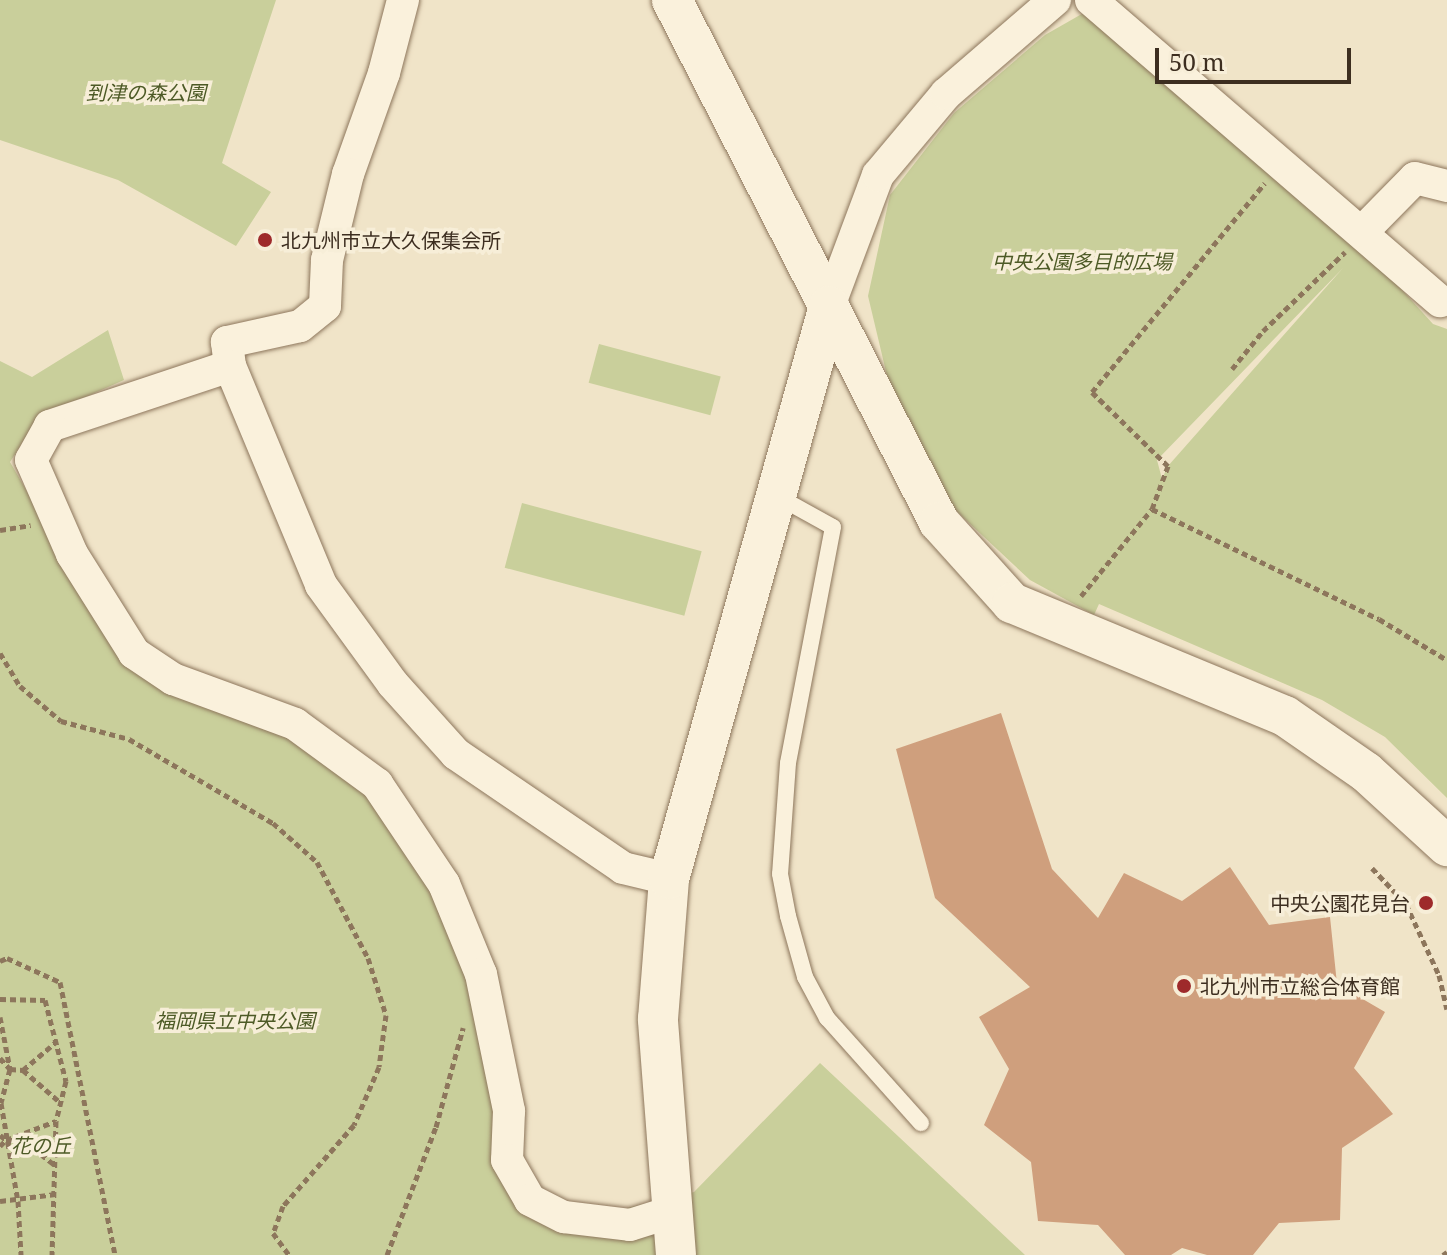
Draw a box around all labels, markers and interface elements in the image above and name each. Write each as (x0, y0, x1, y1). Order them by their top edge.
scale bar (1159, 32, 1355, 82)
text: 50 m (1169, 45, 1225, 78)
park label: 到津の森公園 (86, 80, 206, 104)
place label: 北九州市立大久保集会所 (281, 228, 501, 252)
marker: 北九州市立大久保集会所 (256, 231, 274, 249)
park label: 中央公園多目的広場 (992, 249, 1172, 273)
place label: 中央公園花見台 (1270, 891, 1410, 915)
marker: 中央公園花見台 (1417, 894, 1435, 912)
place label: 北九州市立総合体育館 (1200, 974, 1400, 998)
marker: 北九州市立総合体育館 (1175, 977, 1193, 995)
park label: 福岡県立中央公園 (155, 1008, 315, 1032)
park label: 花の丘 (11, 1133, 71, 1157)

